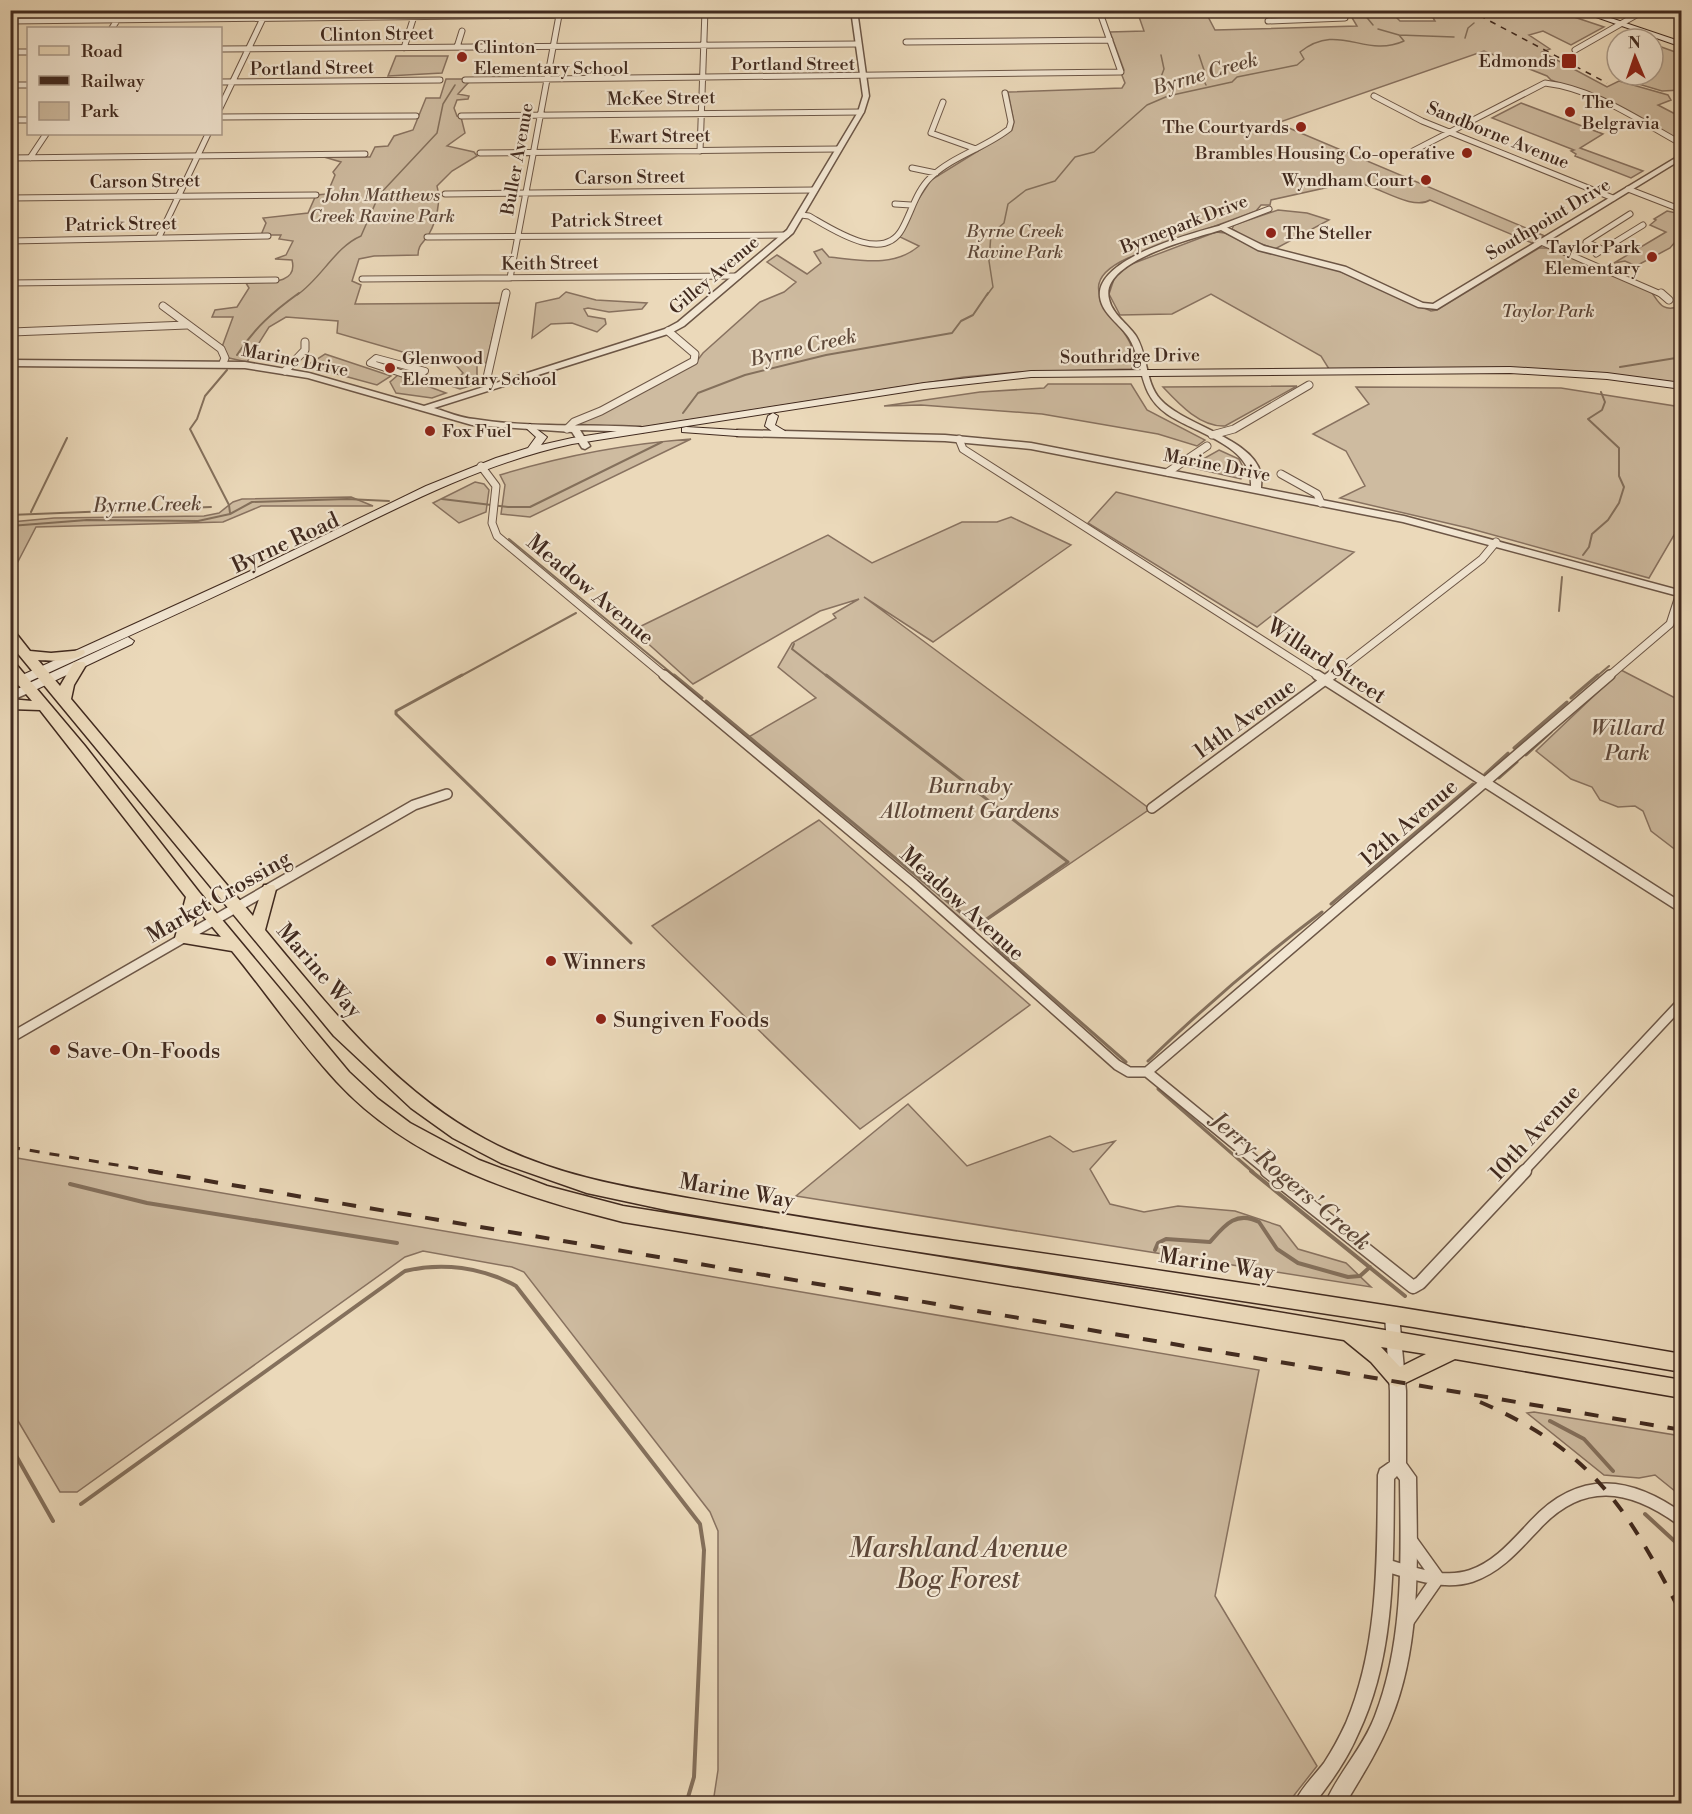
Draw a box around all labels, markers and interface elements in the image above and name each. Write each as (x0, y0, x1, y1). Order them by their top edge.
street label: Clinton Street (320, 22, 435, 47)
legend (27, 27, 222, 135)
north arrow (1605, 27, 1665, 87)
text: N (1628, 33, 1642, 53)
place label: Clinton Elementary School (474, 36, 629, 80)
text: Road (81, 40, 124, 63)
water label: Byrne Creek (1149, 47, 1261, 102)
marker: Clinton Elementary School (455, 50, 469, 64)
place label: Edmonds (1479, 50, 1556, 73)
marker: Edmonds (1560, 52, 1578, 70)
street label: Portland Street (731, 53, 856, 76)
street label: Portland Street (250, 56, 375, 81)
text: Railway (81, 70, 145, 93)
street label: McKee Street (606, 86, 716, 111)
place label: The Belgravia (1581, 91, 1660, 135)
street label: Sandborne Avenue (1423, 96, 1572, 175)
text: Park (81, 100, 120, 123)
street label: Buller Avenue (496, 101, 539, 218)
marker: The Belgravia (1563, 105, 1577, 119)
place label: The Courtyards (1162, 116, 1289, 139)
marker: The Courtyards (1294, 120, 1308, 134)
street label: Ewart Street (609, 124, 711, 149)
place label: Brambles Housing Co-operative (1194, 142, 1455, 165)
marker: Brambles Housing Co-operative (1460, 146, 1474, 160)
street label: Carson Street (575, 165, 686, 190)
street label: Carson Street (90, 169, 201, 194)
place label: Wyndham Court (1281, 169, 1415, 192)
marker: Wyndham Court (1419, 173, 1433, 187)
street label: Southpoint Drive (1482, 173, 1615, 266)
park label: John Matthews Creek Ravine Park (309, 184, 455, 228)
street label: Byrnepark Drive (1116, 190, 1251, 260)
street label: Patrick Street (551, 208, 664, 233)
street label: Patrick Street (65, 212, 178, 237)
park label: Byrne Creek Ravine Park (965, 220, 1064, 264)
place label: The Steller (1283, 222, 1372, 245)
marker: The Steller (1264, 226, 1278, 240)
street label: Gilley Avenue (665, 231, 764, 320)
place label: Taylor Park Elementary (1545, 236, 1642, 280)
marker: Taylor Park Elementary (1645, 250, 1659, 264)
street label: Keith Street (501, 251, 600, 276)
park label: Taylor Park (1501, 300, 1595, 323)
water label: Byrne Creek (747, 324, 859, 373)
street label: Marine Drive (239, 339, 350, 382)
street label: Southridge Drive (1060, 344, 1200, 369)
place label: Glenwood Elementary School (402, 347, 557, 391)
marker: Glenwood Elementary School (383, 361, 397, 375)
place label: Fox Fuel (442, 420, 512, 443)
marker: Fox Fuel (423, 424, 437, 438)
street label: Marine Drive (1161, 444, 1272, 487)
water label: Byrne Creek (92, 492, 201, 519)
street label: Byrne Road (227, 507, 344, 580)
street label: Meadow Avenue (521, 529, 659, 651)
street label: Willard Street (1261, 612, 1391, 710)
street label: 14th Avenue (1188, 673, 1301, 765)
park label: Willard Park (1590, 715, 1665, 767)
park label: Burnaby Allotment Gardens (879, 773, 1059, 825)
street label: 12th Avenue (1355, 773, 1463, 873)
street label: Meadow Avenue (894, 841, 1030, 967)
street label: Market Crossing (142, 845, 296, 950)
street label: Marine Way (270, 918, 368, 1024)
place label: Winners (562, 949, 646, 976)
marker: Winners (544, 954, 558, 968)
place label: Sungiven Foods (613, 1007, 769, 1034)
marker: Sungiven Foods (594, 1012, 608, 1026)
place label: Save-On-Foods (67, 1038, 220, 1065)
marker: Save-On-Foods (48, 1043, 62, 1057)
street label: 10th Avenue (1484, 1079, 1586, 1187)
water label: Jerry Rogers' Creek (1202, 1104, 1377, 1258)
street label: Marine Way (677, 1168, 797, 1215)
street label: Marine Way (1157, 1242, 1277, 1287)
park label: Marshland Avenue Bog Forest (849, 1532, 1068, 1597)

